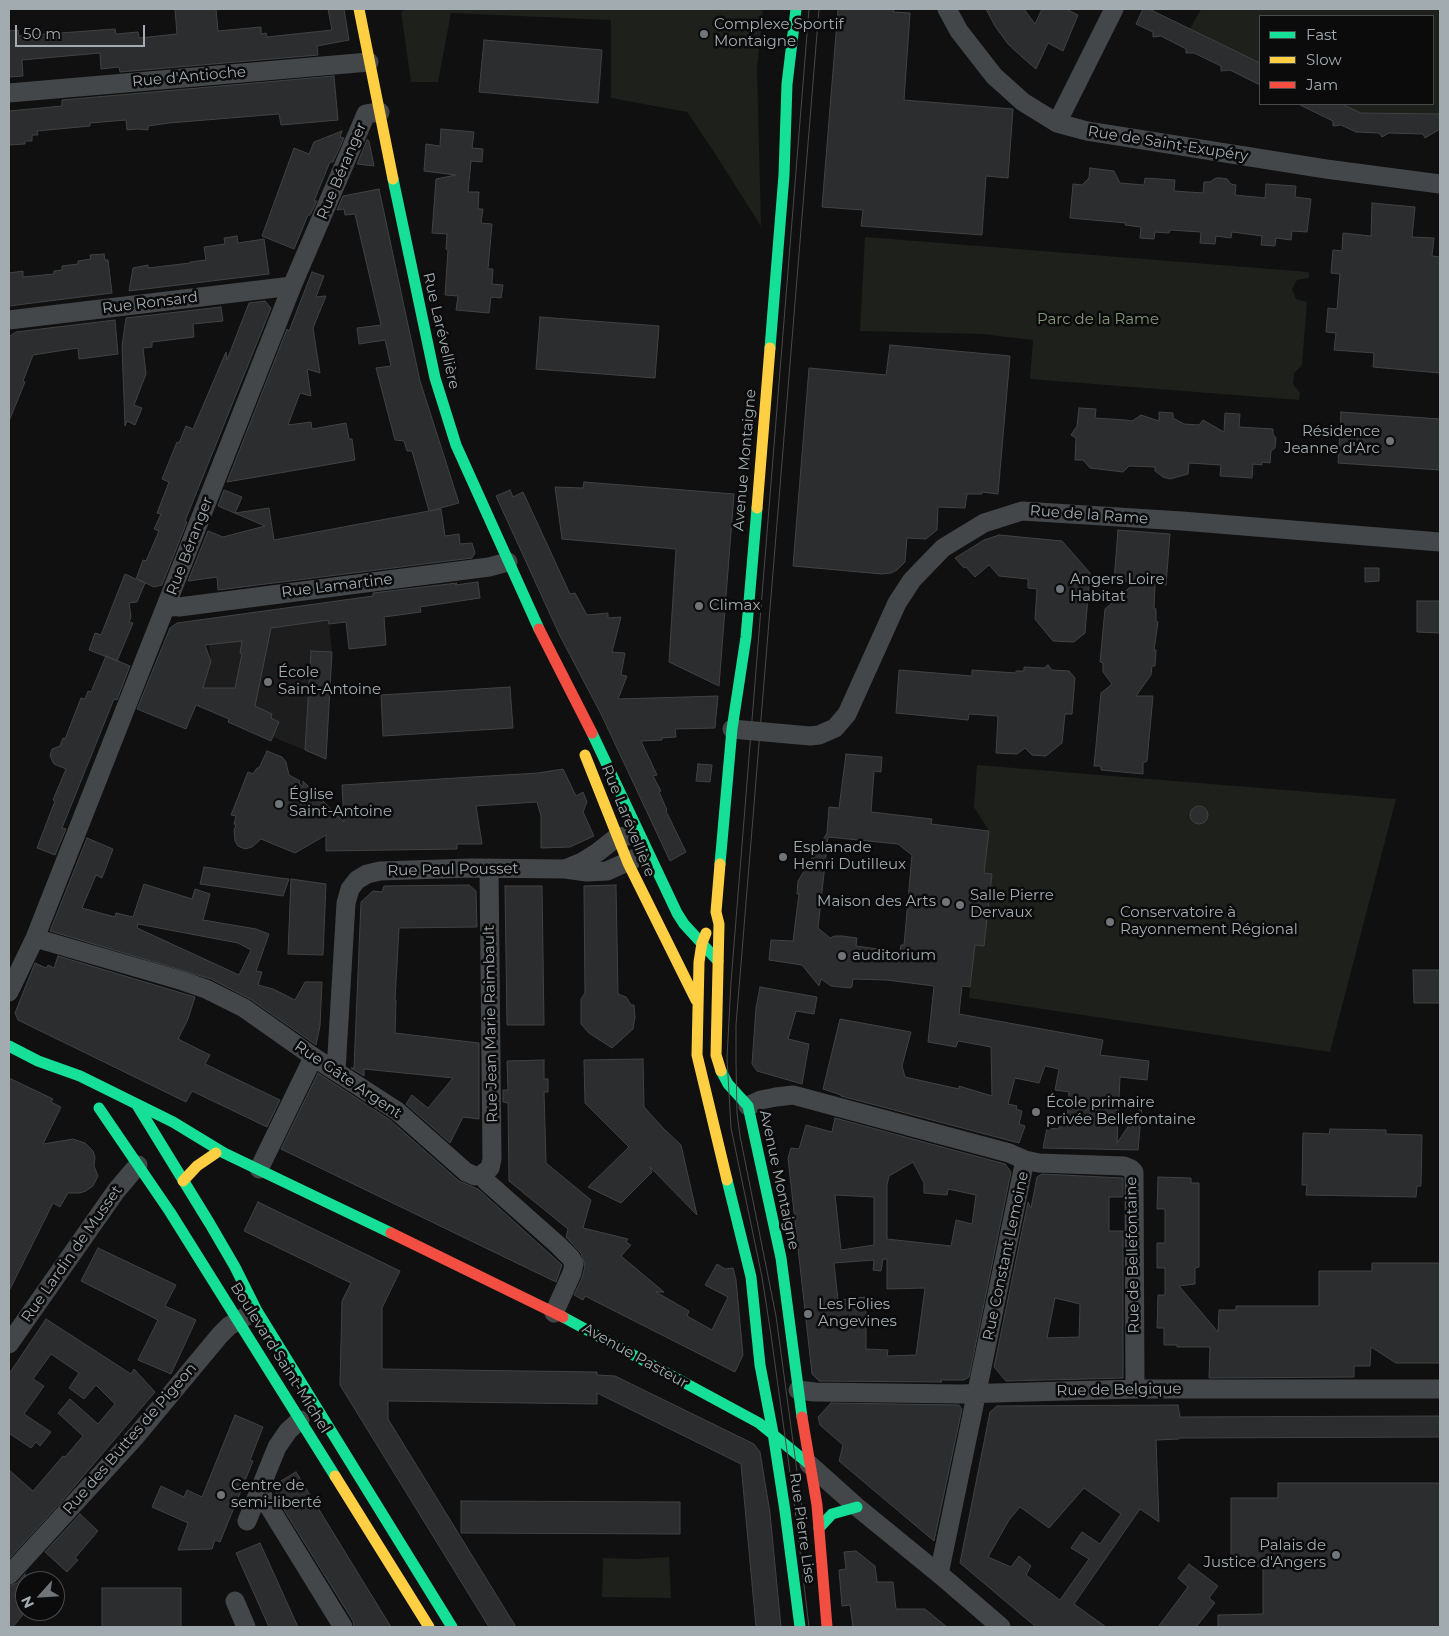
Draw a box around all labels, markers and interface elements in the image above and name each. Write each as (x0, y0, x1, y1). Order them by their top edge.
scale bar (18, 15, 148, 47)
legend (1259, 15, 1434, 105)
place label: Complexe Sportif Montaigne (714, 16, 844, 51)
text: 50 m (23, 24, 61, 43)
text: Fast (1306, 25, 1337, 44)
marker: Complexe Sportif Montaigne (698, 28, 710, 40)
text: Slow (1306, 50, 1342, 69)
street label: Rue d'Antioche (131, 63, 247, 91)
text: Jam (1306, 75, 1338, 94)
street label: Rue Béranger (313, 120, 371, 222)
street label: Rue de Saint-Exupéry (1087, 122, 1249, 166)
street label: Rue Larévellière (419, 271, 463, 391)
street label: Rue Ronsard (101, 288, 199, 318)
park label: Parc de la Rame (1037, 311, 1159, 329)
street label: Avenue Montaigne (730, 388, 760, 532)
place label: Résidence Jeanne d'Arc (1284, 423, 1380, 458)
marker: Résidence Jeanne d'Arc (1384, 435, 1396, 447)
street label: Rue Béranger (163, 494, 217, 598)
street label: Rue de la Rame (1029, 502, 1149, 528)
street label: Rue Lamartine (280, 570, 394, 602)
place label: Angers Loire Habitat (1070, 571, 1165, 606)
marker: Angers Loire Habitat (1054, 583, 1066, 595)
place label: Climax (709, 597, 760, 615)
marker: Climax (693, 600, 705, 612)
place label: École Saint-Antoine (278, 664, 381, 699)
marker: École Saint-Antoine (262, 676, 274, 688)
street label: Rue Larévellière (597, 762, 659, 880)
place label: Église Saint-Antoine (289, 786, 392, 821)
marker: Église Saint-Antoine (273, 798, 285, 810)
place label: Esplanade Henri Dutilleux (793, 839, 906, 874)
marker: Esplanade Henri Dutilleux (777, 851, 789, 863)
street label: Rue Paul Pousset (387, 860, 519, 880)
place label: Salle Pierre Dervaux (970, 887, 1054, 922)
place label: Maison des Arts (817, 893, 936, 911)
marker: Maison des Arts (940, 896, 952, 908)
marker: Salle Pierre Dervaux (954, 899, 966, 911)
place label: Conservatoire à Rayonnement Régional (1120, 904, 1298, 939)
marker: Conservatoire à Rayonnement Régional (1104, 916, 1116, 928)
street label: Rue Jean Marie Raimbault (480, 925, 502, 1123)
place label: auditorium (852, 947, 936, 965)
marker: auditorium (836, 950, 848, 962)
street label: Rue Gâte Argent (291, 1038, 405, 1122)
place label: École primaire privée Bellefontaine (1046, 1094, 1196, 1129)
marker: École primaire privée Bellefontaine (1030, 1106, 1042, 1118)
street label: Avenue Montaigne (755, 1108, 803, 1252)
street label: Rue Constant Lemoine (979, 1170, 1033, 1342)
street label: Rue de Bellefontaine (1123, 1176, 1143, 1334)
street label: Rue Lardin de Musset (18, 1182, 126, 1326)
street label: Boulevard Saint-Michel (226, 1279, 334, 1437)
place label: Les Folies Angevines (818, 1296, 897, 1331)
marker: Les Folies Angevines (802, 1308, 814, 1320)
street label: Avenue Pasteur (579, 1319, 691, 1393)
street label: Rue des Buttes de Pigeon (59, 1360, 201, 1518)
street label: Rue de Belgique (1056, 1380, 1182, 1400)
street label: Rue Pierre Lise (785, 1471, 819, 1585)
place label: Centre de semi-liberté (231, 1477, 321, 1512)
marker: Centre de semi-liberté (215, 1489, 227, 1501)
place label: Palais de Justice d'Angers (1204, 1537, 1326, 1572)
marker: Palais de Justice d'Angers (1330, 1549, 1342, 1561)
north arrow (15, 1571, 65, 1621)
text: N (17, 1593, 38, 1611)

